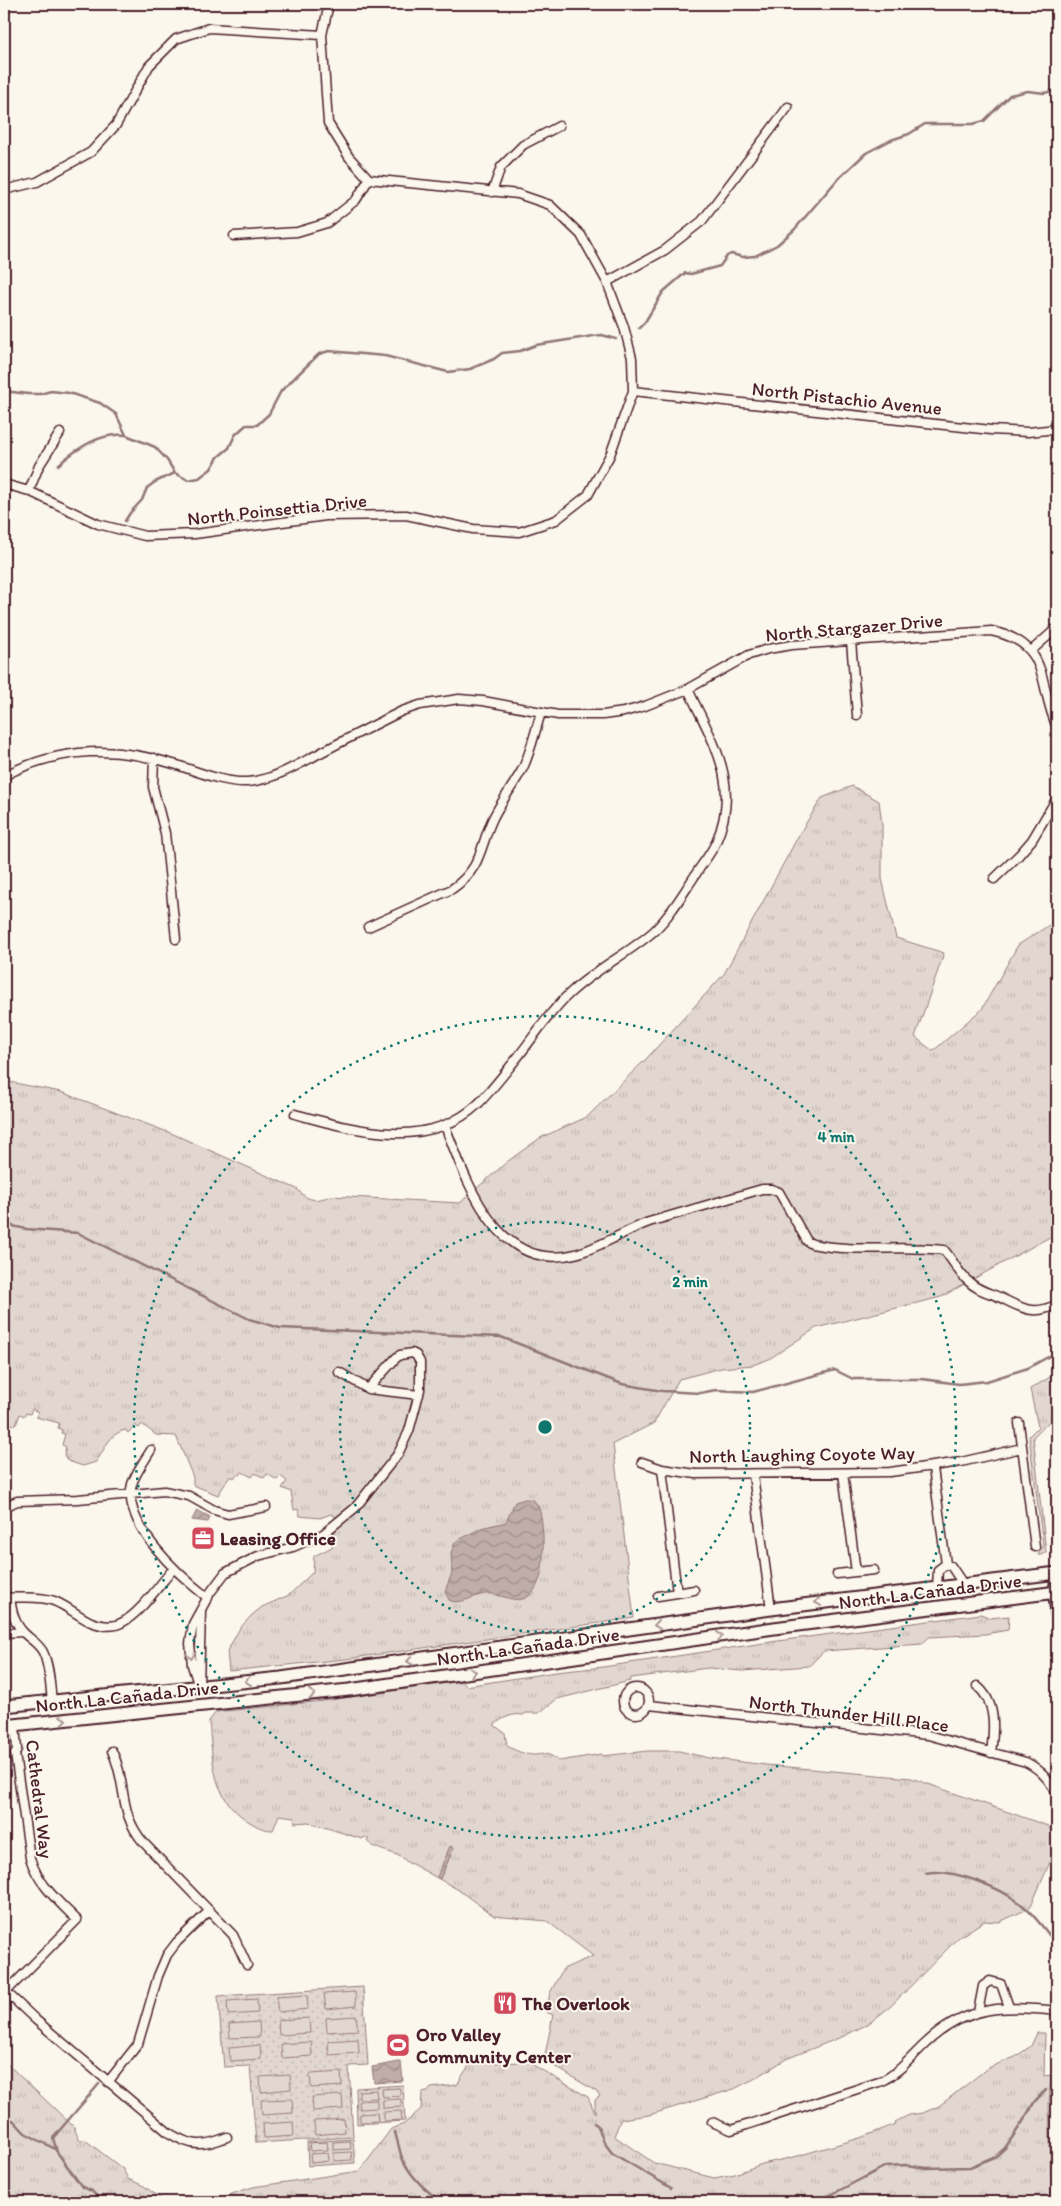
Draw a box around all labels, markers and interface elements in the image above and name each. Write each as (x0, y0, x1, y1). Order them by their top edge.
street label: North Pistachio Avenue (751, 377, 943, 420)
street label: North Poinsettia Drive (186, 489, 368, 530)
street label: North Stargazer Drive (764, 608, 944, 647)
text: 4 min (818, 1128, 855, 1146)
text: 2 min (672, 1273, 709, 1291)
centre of rings (536, 1418, 554, 1436)
street label: North Laughing Coyote Way (689, 1441, 915, 1468)
office icon: Leasing Office (190, 1525, 216, 1551)
place label: Leasing Office (220, 1527, 336, 1550)
street label: North La Cañada Drive (837, 1569, 1023, 1614)
one-way arrow (814, 1597, 822, 1607)
one-way arrow (653, 1619, 661, 1630)
street label: North La Cañada Drive (435, 1622, 621, 1671)
one-way arrow (716, 1631, 725, 1641)
one-way arrow (185, 1653, 196, 1661)
one-way arrow (405, 1655, 413, 1666)
one-way arrow (469, 1668, 478, 1678)
street label: North La Cañada Drive (34, 1675, 220, 1718)
one-way arrow (244, 1675, 252, 1686)
one-way arrow (308, 1689, 316, 1700)
street label: North Thunder Hill Place (748, 1690, 950, 1737)
one-way arrow (60, 1715, 68, 1726)
street label: Cathedral Way (21, 1738, 58, 1860)
restaurant icon: The Overlook (492, 1990, 518, 2016)
place label: The Overlook (521, 1992, 630, 2015)
place label: Oro Valley Community Center (416, 2023, 572, 2068)
sports icon: Oro Valley Community Center (385, 2032, 411, 2058)

